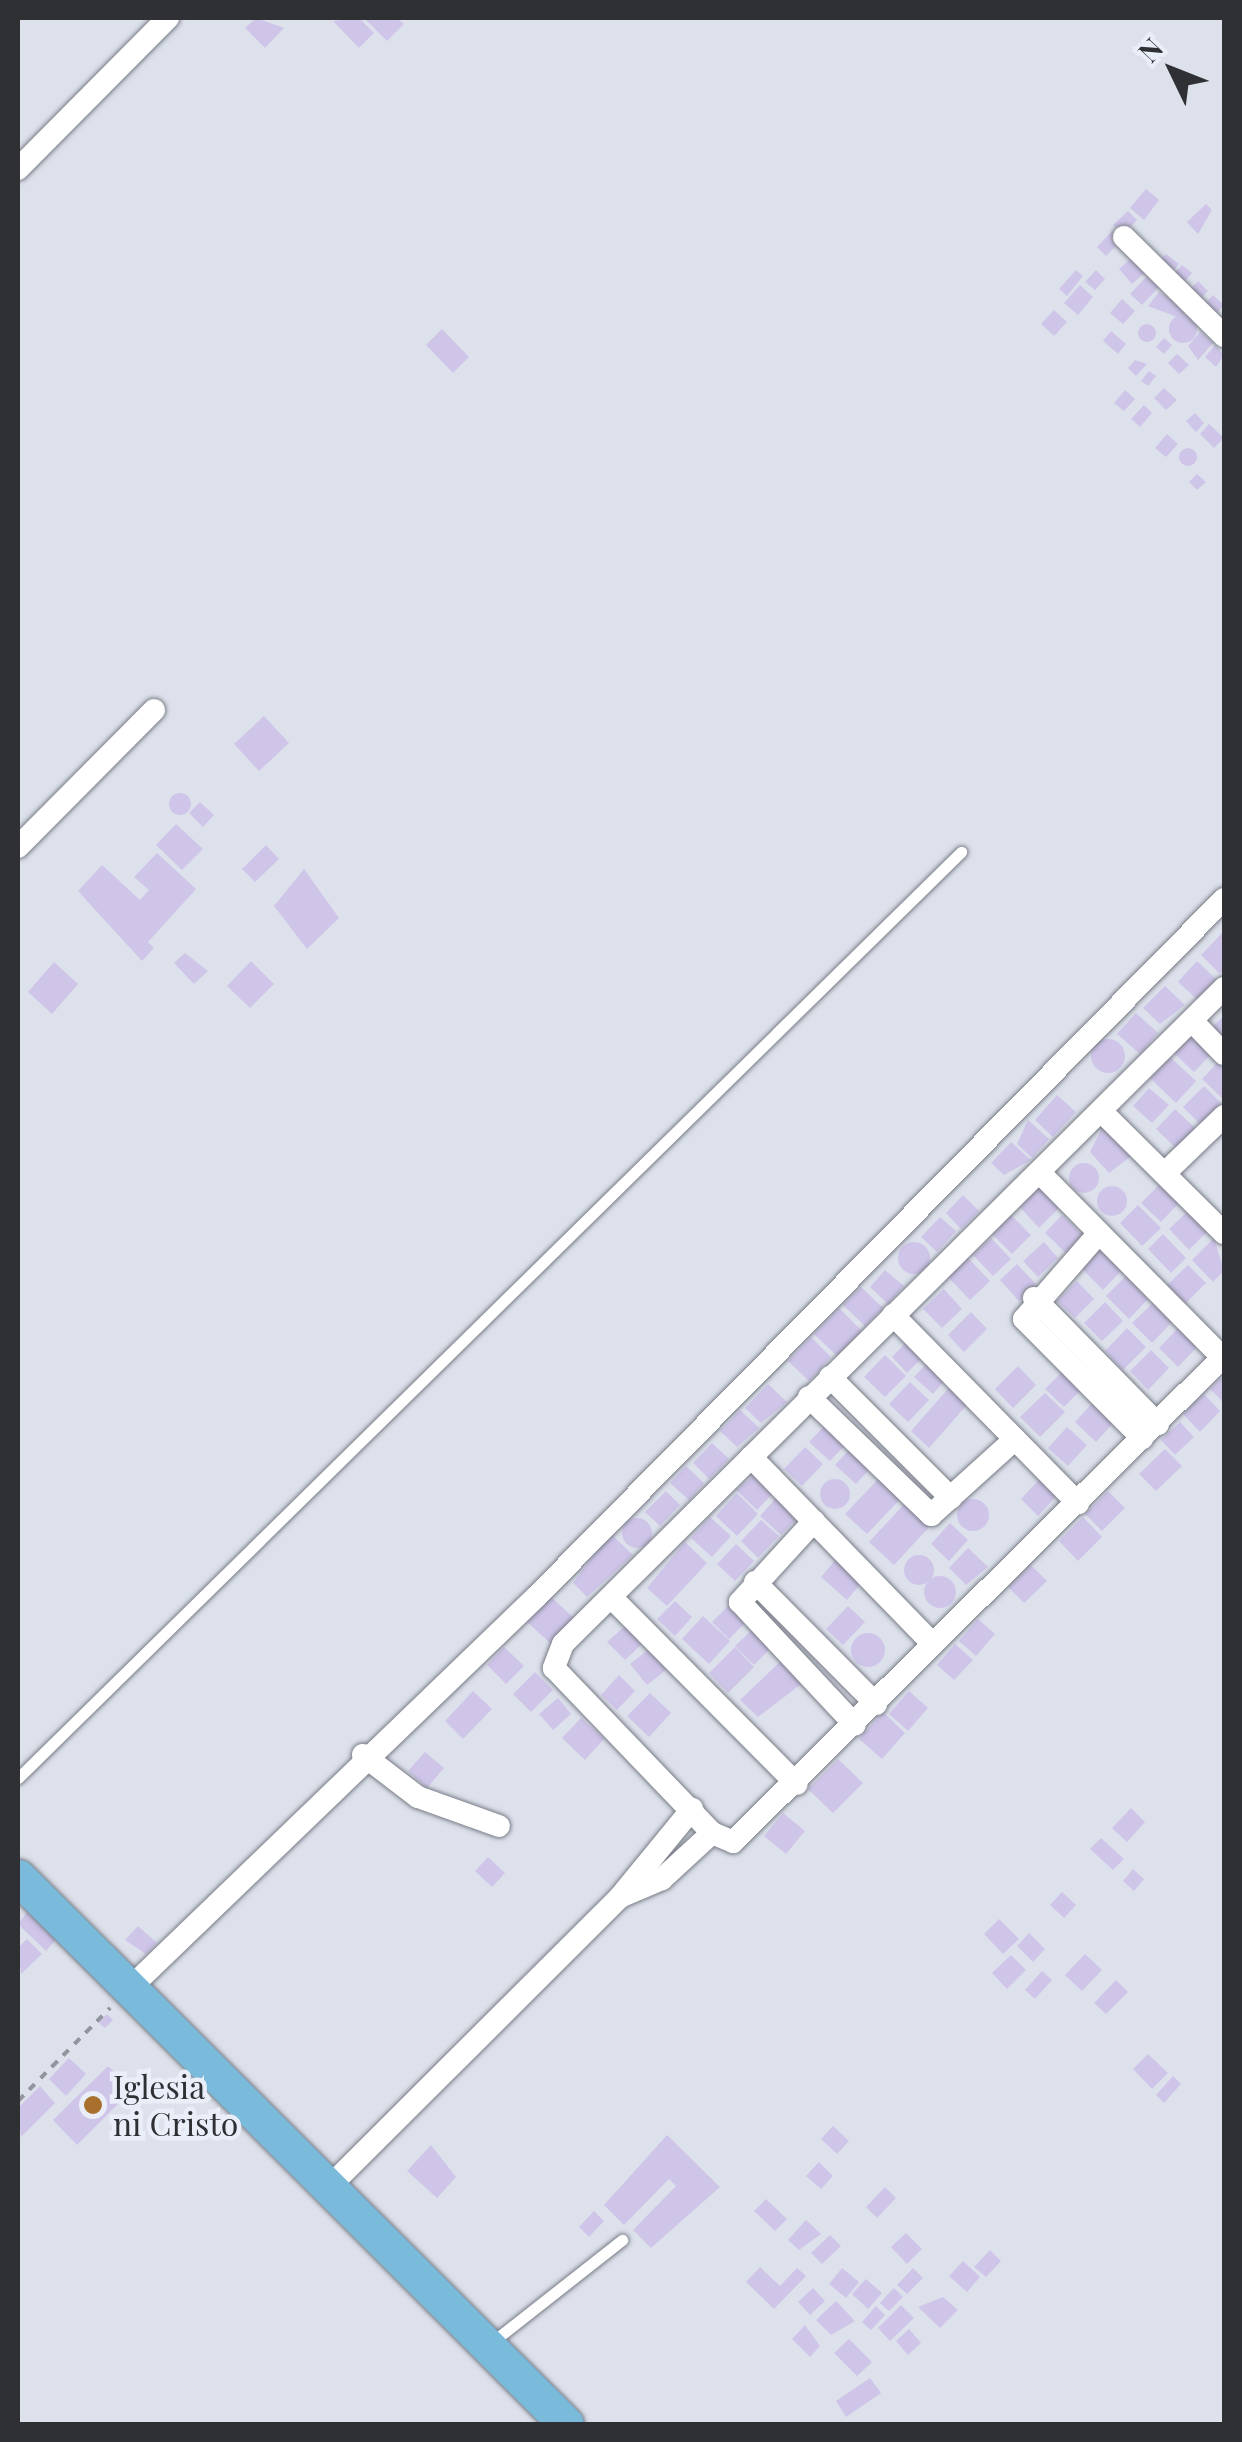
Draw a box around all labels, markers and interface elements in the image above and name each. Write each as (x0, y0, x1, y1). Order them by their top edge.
north arrow (1122, 20, 1222, 120)
text: N (1129, 29, 1170, 69)
place label: Iglesia ni Cristo (113, 2068, 238, 2143)
marker: Iglesia ni Cristo (82, 2094, 104, 2116)

